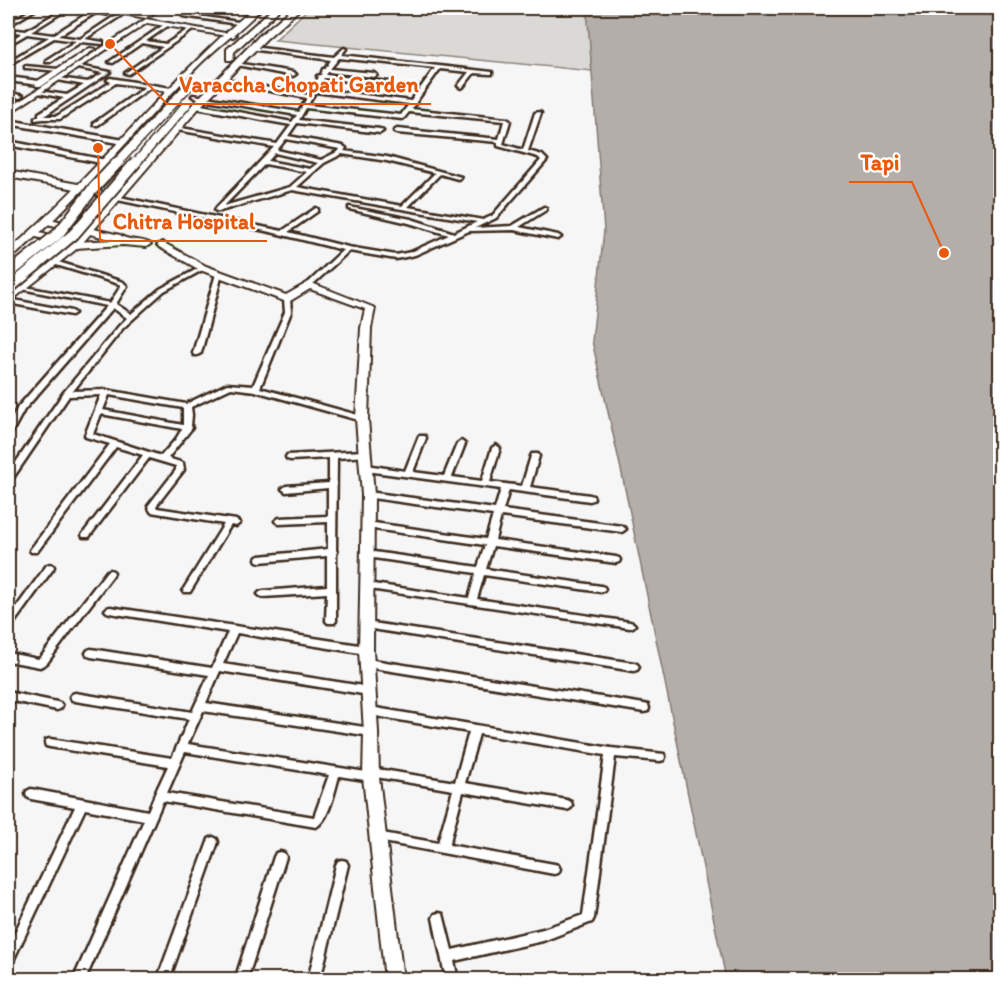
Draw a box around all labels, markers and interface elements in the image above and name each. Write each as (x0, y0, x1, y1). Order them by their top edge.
callout: Varaccha Chopati Garden (167, 64, 431, 104)
text: Varaccha Chopati Garden (179, 71, 419, 98)
callout: Tapi (849, 142, 912, 182)
text: Tapi (860, 149, 899, 176)
callout: Chitra Hospital (100, 201, 267, 241)
text: Chitra Hospital (113, 208, 256, 235)

